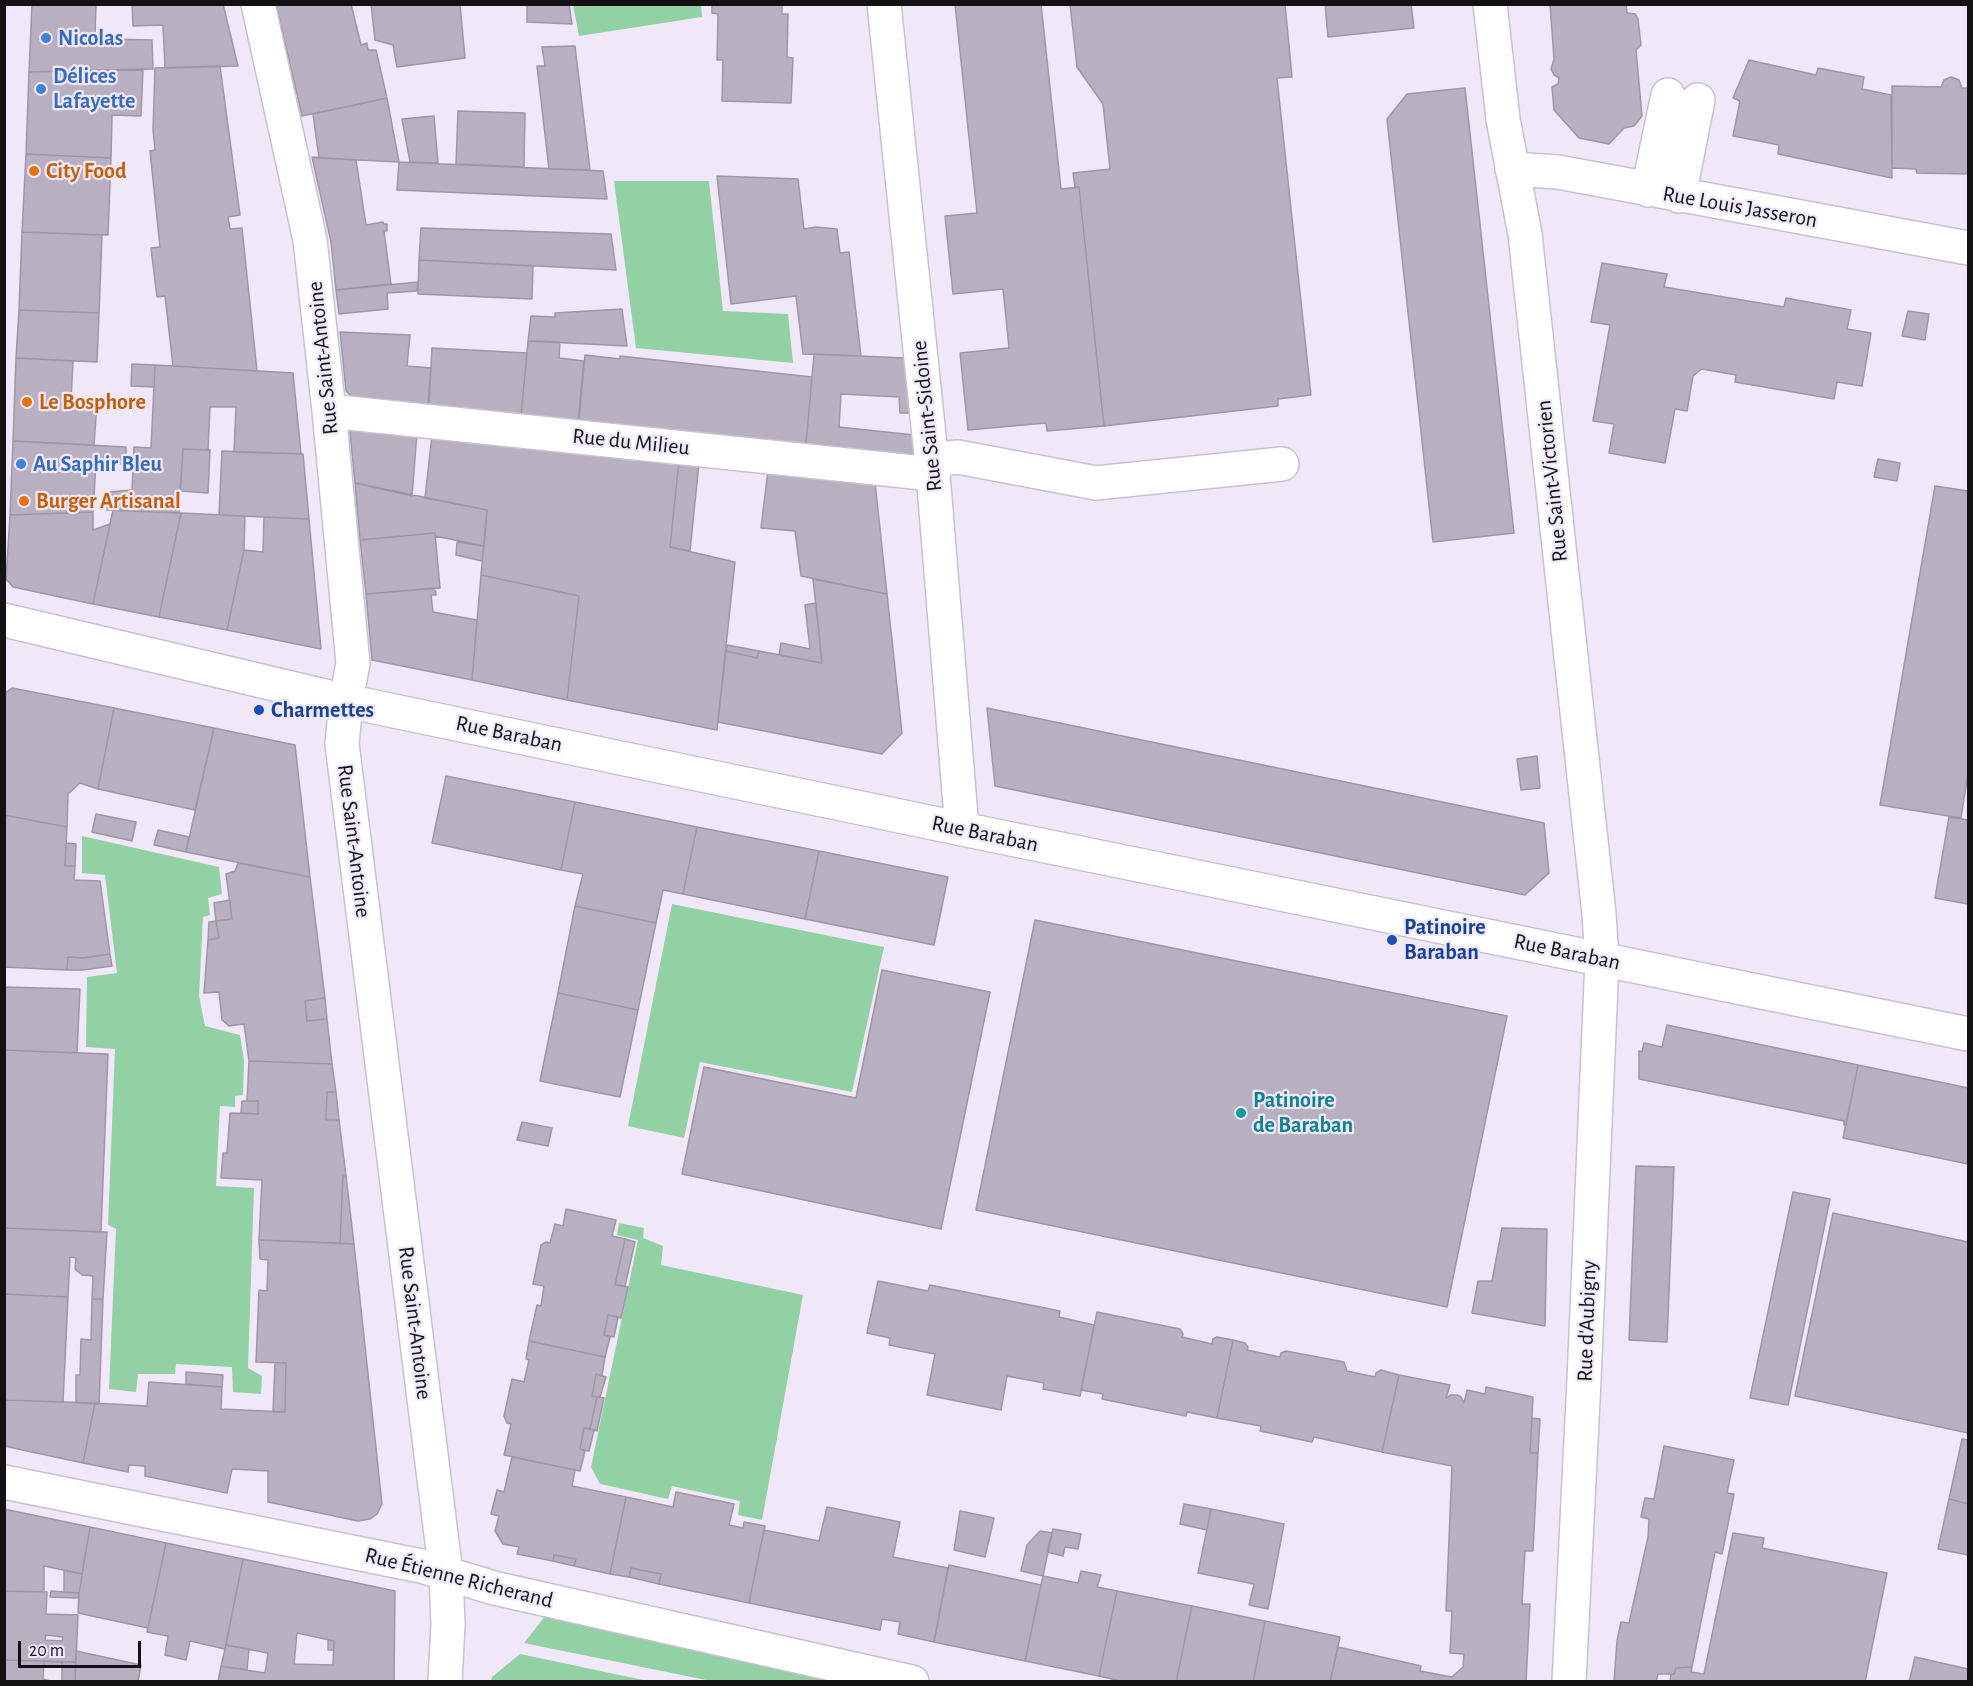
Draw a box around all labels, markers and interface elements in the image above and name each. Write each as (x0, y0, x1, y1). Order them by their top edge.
place label: Nicolas (58, 25, 123, 51)
marker: Nicolas (39, 31, 53, 45)
place label: Délices Lafayette (53, 63, 135, 114)
marker: Délices Lafayette (34, 82, 48, 96)
place label: City Food (46, 158, 126, 184)
marker: City Food (27, 164, 41, 178)
street label: Rue Louis Jasseron (1661, 180, 1819, 234)
street label: Rue Saint-Antoine (302, 280, 344, 436)
street label: Rue Saint-Sidoine (906, 339, 948, 493)
place label: Le Bosphore (39, 389, 146, 415)
marker: Le Bosphore (20, 395, 34, 409)
street label: Rue Saint-Victorien (1530, 399, 1574, 563)
street label: Rue du Milieu (571, 423, 691, 461)
place label: Au Saphir Bleu (33, 451, 162, 477)
marker: Au Saphir Bleu (14, 457, 28, 471)
place label: Burger Artisanal (36, 488, 181, 514)
marker: Burger Artisanal (17, 494, 31, 508)
place label: Charmettes (271, 697, 374, 723)
marker: Charmettes (252, 703, 266, 717)
street label: Rue Baraban (453, 710, 565, 758)
street label: Rue Saint-Antoine (332, 763, 376, 919)
street label: Rue Baraban (929, 810, 1041, 858)
place label: Patinoire Baraban (1404, 914, 1486, 966)
street label: Rue Baraban (1511, 928, 1623, 976)
marker: Patinoire Baraban (1385, 933, 1399, 947)
place label: Patinoire de Baraban (1253, 1087, 1353, 1138)
marker: Patinoire de Baraban (1234, 1106, 1248, 1120)
street label: Rue Saint-Antoine (393, 1245, 437, 1401)
street label: Rue d'Aubigny (1572, 1260, 1602, 1382)
street label: Rue Étienne Richerand (362, 1542, 556, 1614)
scale bar (21, 1629, 144, 1667)
text: 20 m (29, 1642, 64, 1660)

